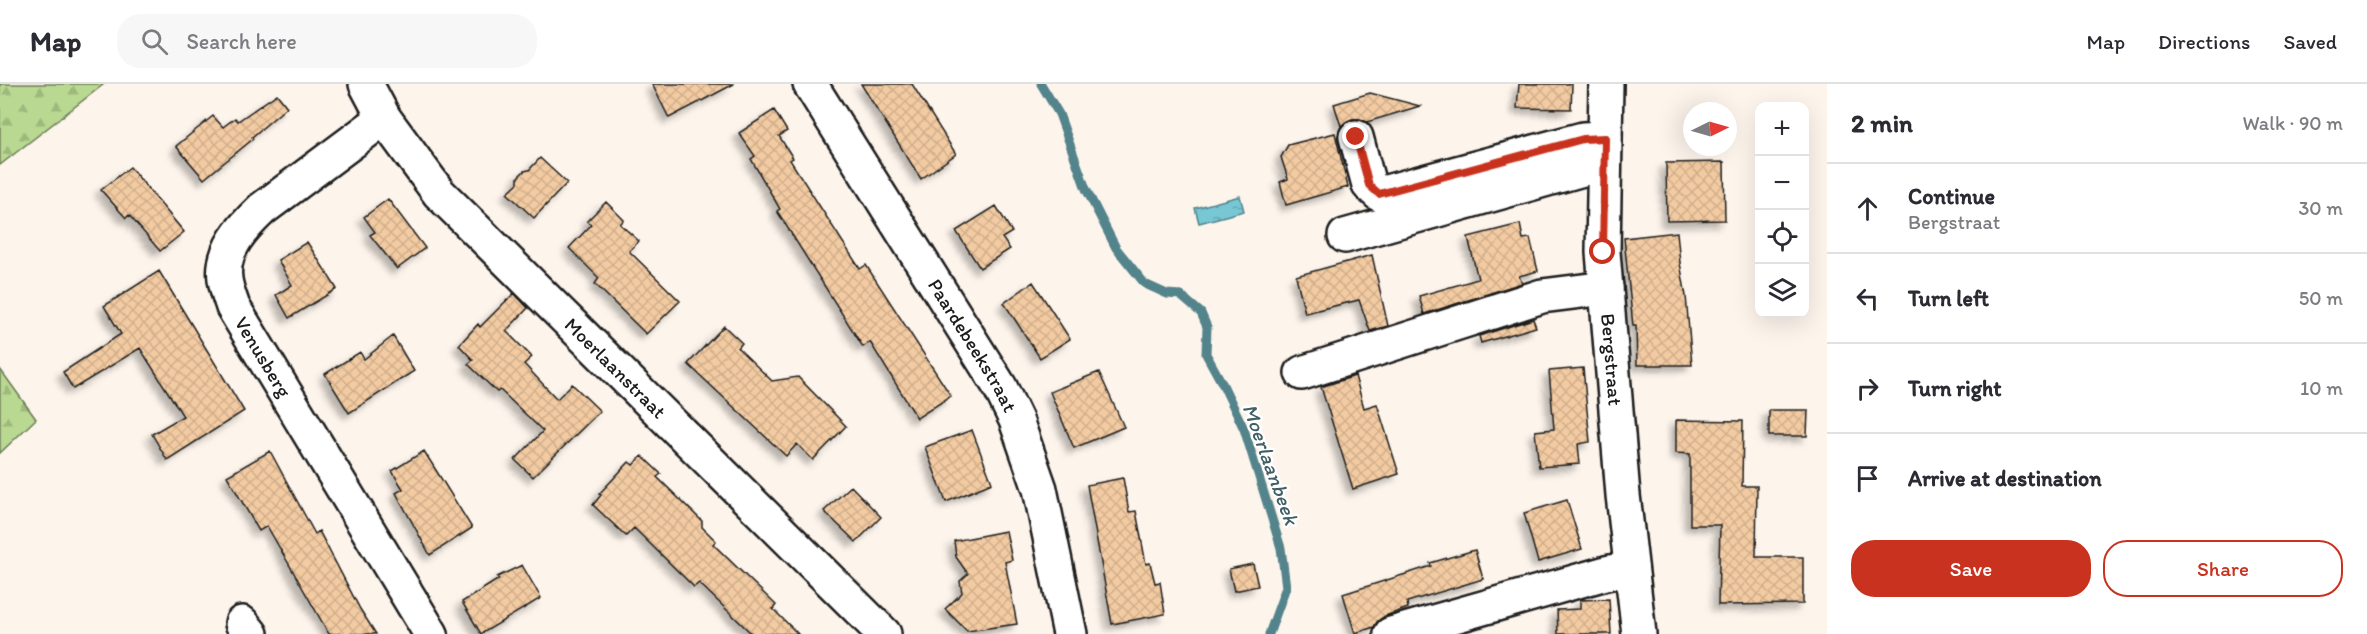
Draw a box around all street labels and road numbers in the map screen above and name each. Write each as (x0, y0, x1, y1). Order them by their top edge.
street label: Paardebeekstraat (923, 274, 1022, 416)
street label: Venusberg (230, 312, 297, 402)
street label: Moerlaanstraat (560, 312, 671, 423)
street label: Bergstraat (1596, 313, 1628, 407)

